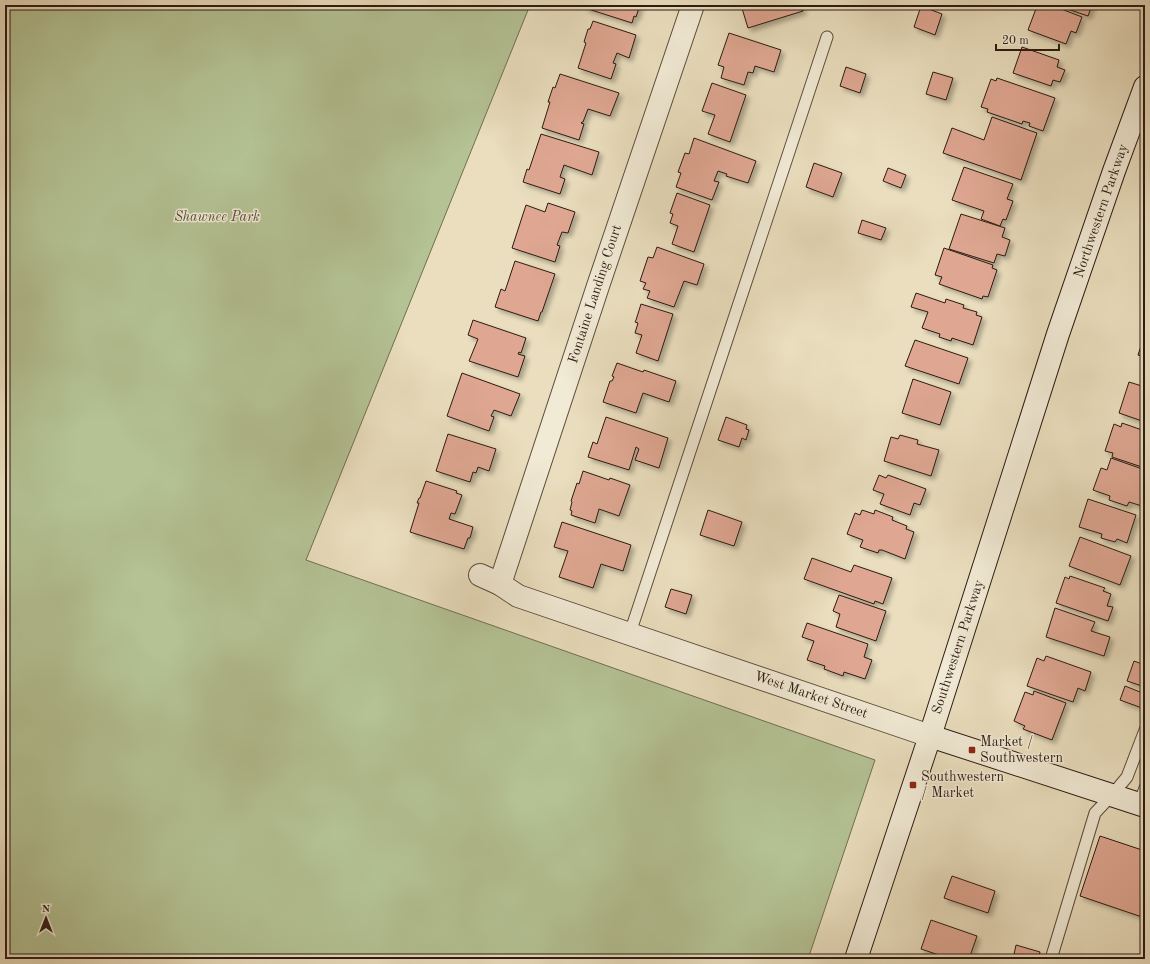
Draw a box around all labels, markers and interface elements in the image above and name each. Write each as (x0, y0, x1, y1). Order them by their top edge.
scale bar (996, 26, 1059, 52)
text: 20 m (1002, 35, 1029, 47)
street label: Northwestern Parkway (1071, 142, 1131, 280)
park label: Shawnee Park (174, 210, 260, 224)
street label: Fontaine Landing Court (566, 223, 624, 365)
street label: Southwestern Parkway (930, 578, 987, 716)
street label: West Market Street (752, 669, 870, 721)
place label: Market / Southwestern (980, 735, 1063, 765)
marker: Market / Southwestern (967, 745, 977, 755)
place label: Southwestern / Market (921, 770, 1004, 800)
marker: Southwestern / Market (908, 780, 918, 790)
north arrow (26, 898, 66, 938)
text: N (42, 904, 51, 915)

